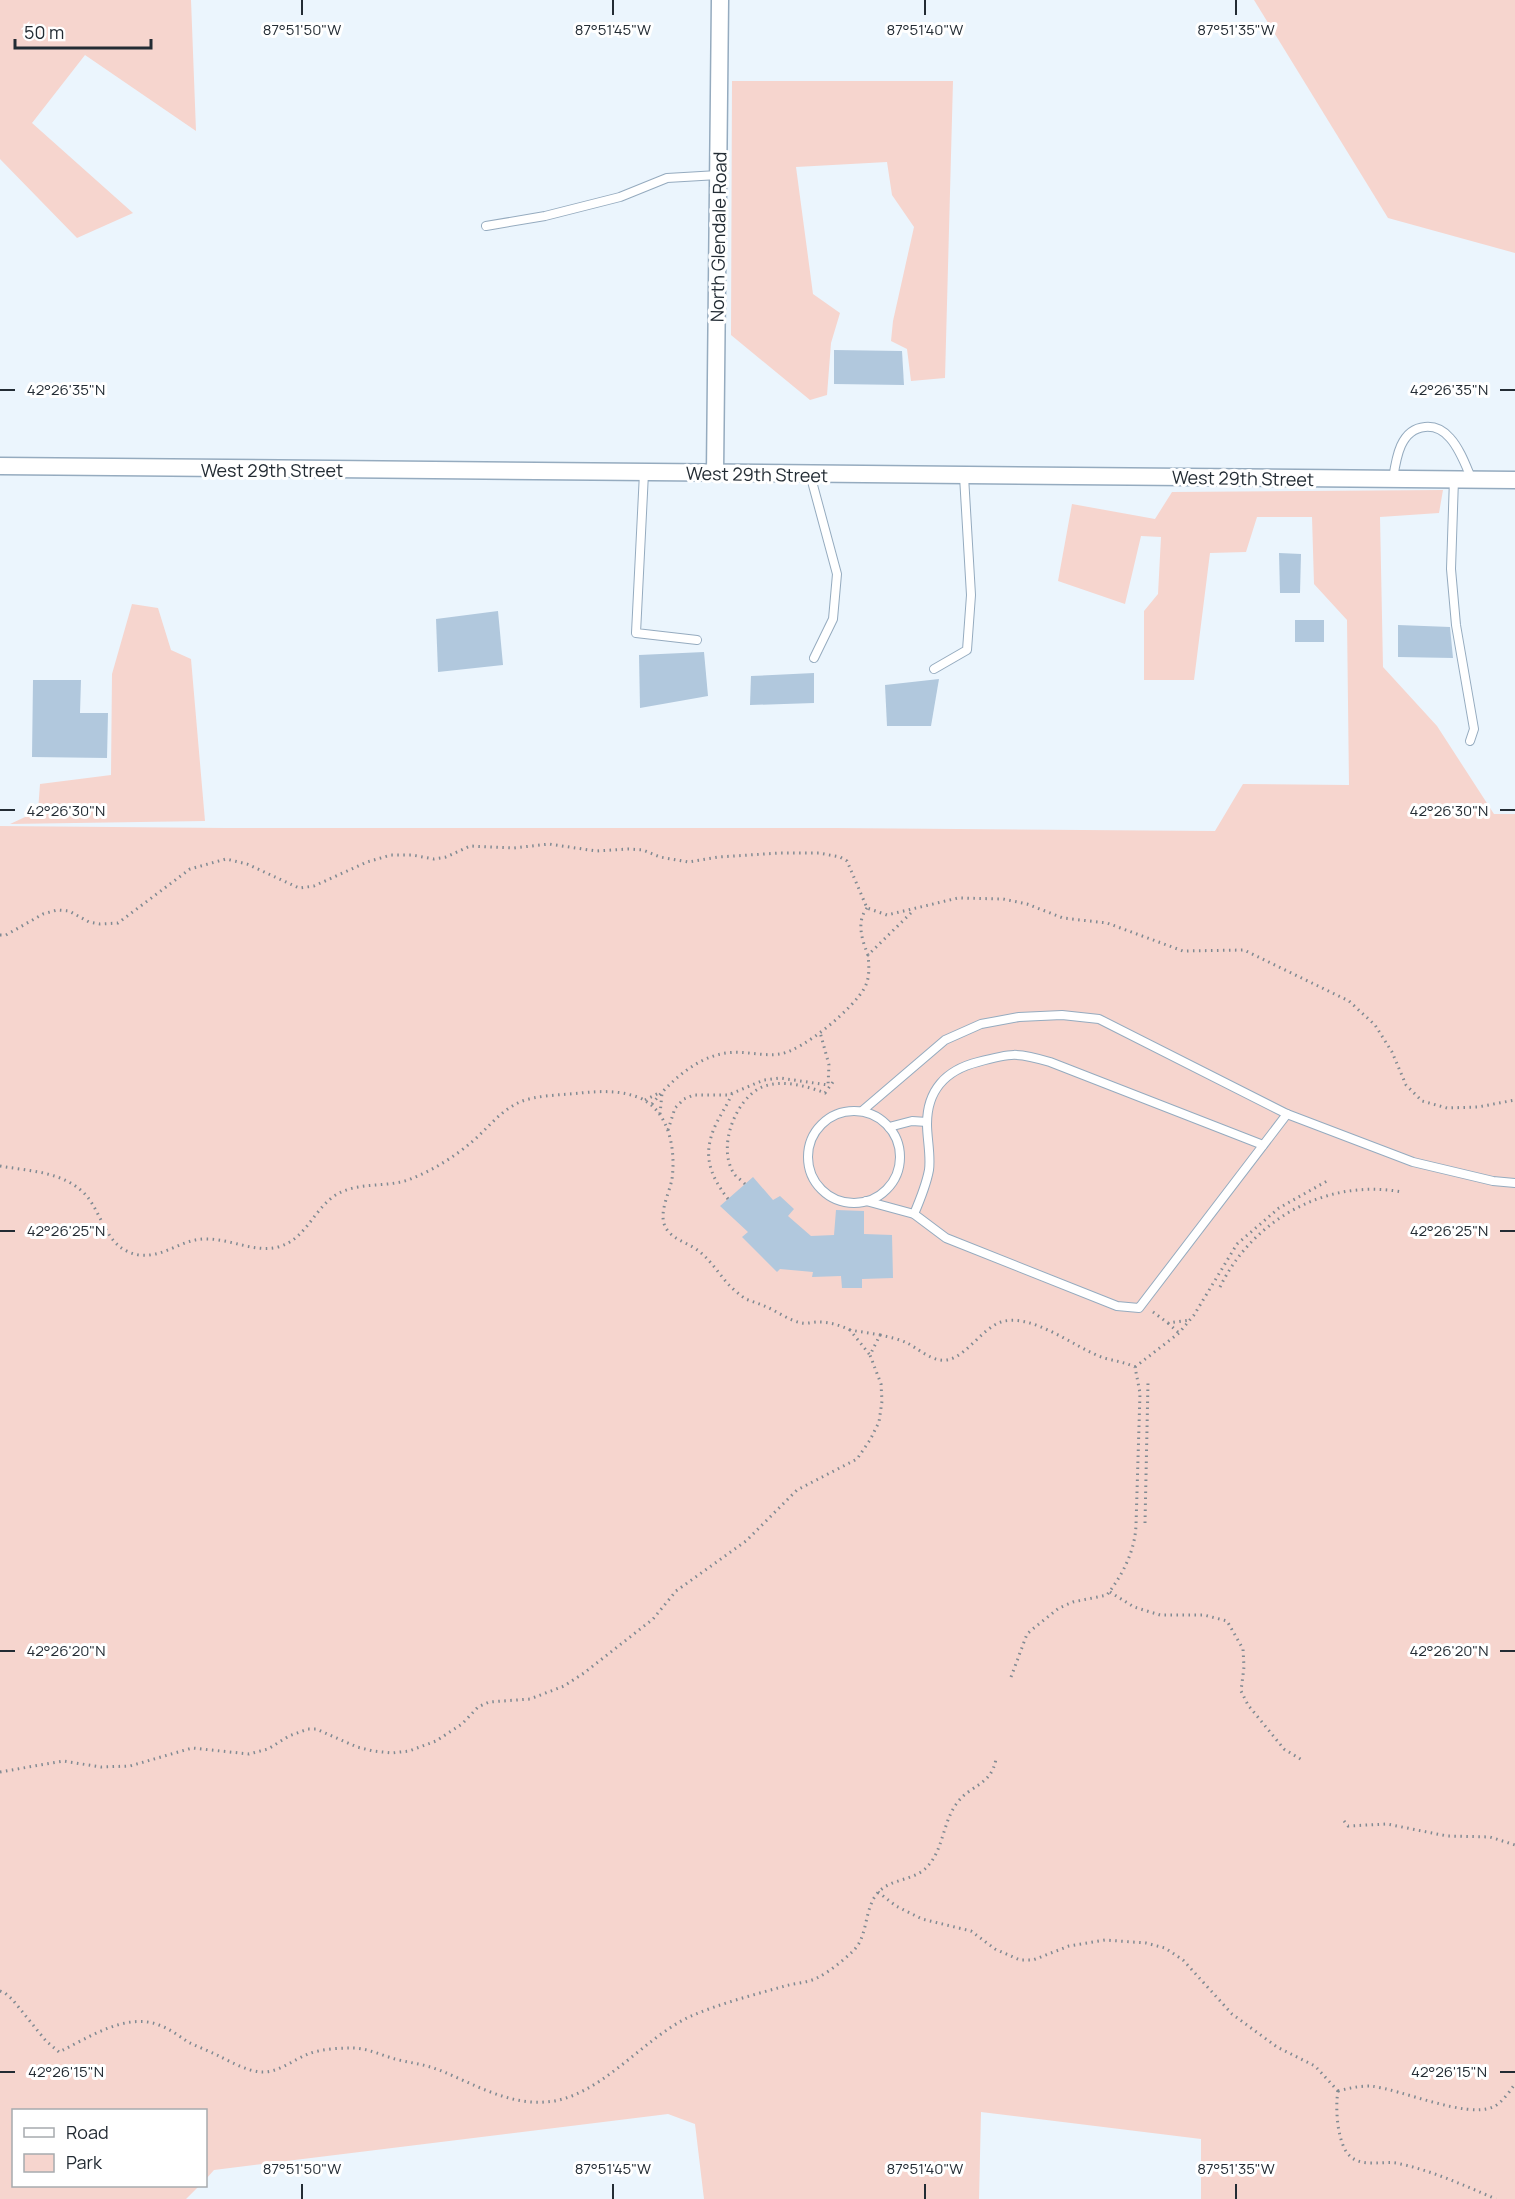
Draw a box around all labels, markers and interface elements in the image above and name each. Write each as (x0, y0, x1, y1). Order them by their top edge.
scale bar (15, 12, 152, 50)
text: 87°51'50"W (263, 19, 341, 40)
text: 87°51'45"W (575, 19, 651, 40)
text: 87°51'40"W (887, 19, 963, 40)
text: 87°51'35"W (1197, 19, 1275, 40)
text: 50 m (24, 20, 64, 44)
street label: North Glendale Road (705, 152, 731, 322)
text: 42°26'35"N (27, 379, 105, 400)
text: 42°26'35"N (1410, 379, 1488, 400)
street label: West 29th Street (201, 458, 343, 482)
street label: West 29th Street (686, 461, 828, 487)
street label: West 29th Street (1172, 465, 1314, 491)
text: 42°26'30"N (27, 800, 105, 821)
text: 42°26'30"N (1410, 800, 1488, 821)
text: 42°26'25"N (27, 1220, 105, 1241)
text: 42°26'25"N (1410, 1220, 1488, 1241)
text: 42°26'20"N (26, 1640, 106, 1661)
text: 42°26'20"N (1409, 1640, 1489, 1661)
text: 42°26'15"N (28, 2061, 104, 2082)
text: 42°26'15"N (1411, 2061, 1487, 2082)
legend (12, 2109, 207, 2187)
text: Road (66, 2120, 109, 2144)
text: Park (66, 2150, 103, 2174)
text: 87°51'50"W (263, 2158, 341, 2179)
text: 87°51'45"W (575, 2158, 651, 2179)
text: 87°51'40"W (887, 2158, 963, 2179)
text: 87°51'35"W (1197, 2158, 1275, 2179)

